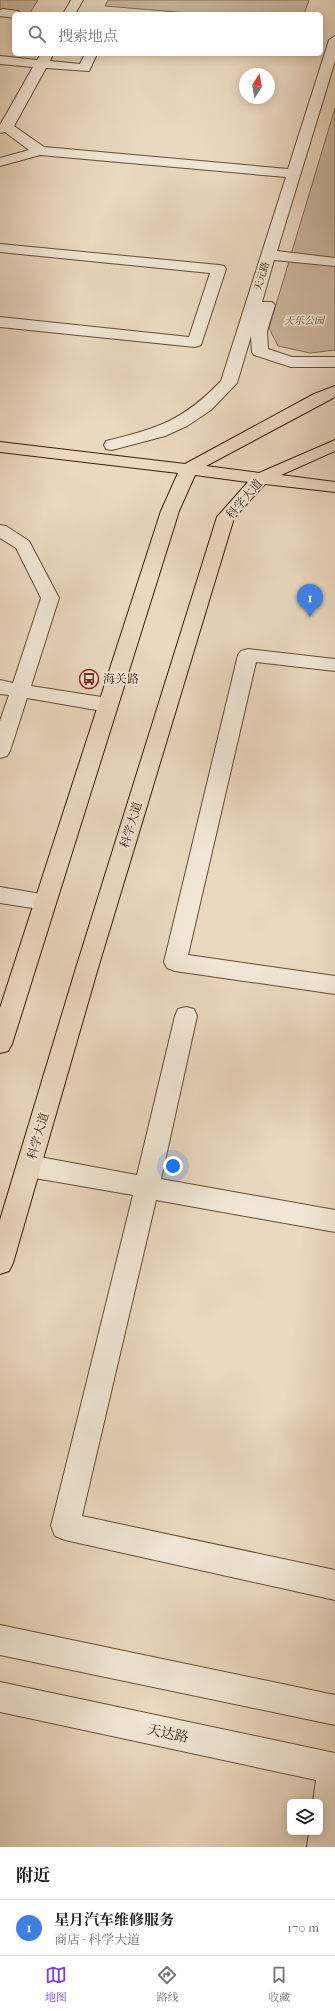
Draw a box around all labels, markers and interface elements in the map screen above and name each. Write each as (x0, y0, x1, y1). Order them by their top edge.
search box (12, 12, 323, 56)
icon: search (26, 23, 48, 45)
text: 搜索地点 (58, 27, 118, 45)
north arrow (239, 68, 275, 104)
street label: 天元路 (252, 260, 272, 292)
park label: 天乐公园 (284, 315, 326, 327)
street label: 科学大道 (223, 476, 265, 522)
pin: 1 (297, 584, 323, 617)
bus stop icon: 海关路 (78, 668, 100, 690)
place label: 海关路 (103, 672, 139, 686)
street label: 科学大道 (117, 800, 145, 850)
street label: 科学大道 (25, 1111, 51, 1161)
your location (163, 1156, 183, 1176)
street label: 天达路 (146, 1721, 190, 1746)
map controls (287, 1799, 323, 1835)
button: layers (287, 1799, 323, 1835)
text: 附近 (16, 1865, 50, 1885)
text: 星月汽车维修服务 (54, 1911, 174, 1929)
text: 1 (27, 1920, 31, 1935)
text: 170 m (287, 1920, 319, 1935)
text: 商店 · 科学大道 (54, 1932, 140, 1947)
tab: 地图 (45, 1964, 67, 2004)
tab: 路线 (156, 1964, 178, 2004)
tab: 收藏 (268, 1964, 290, 2004)

